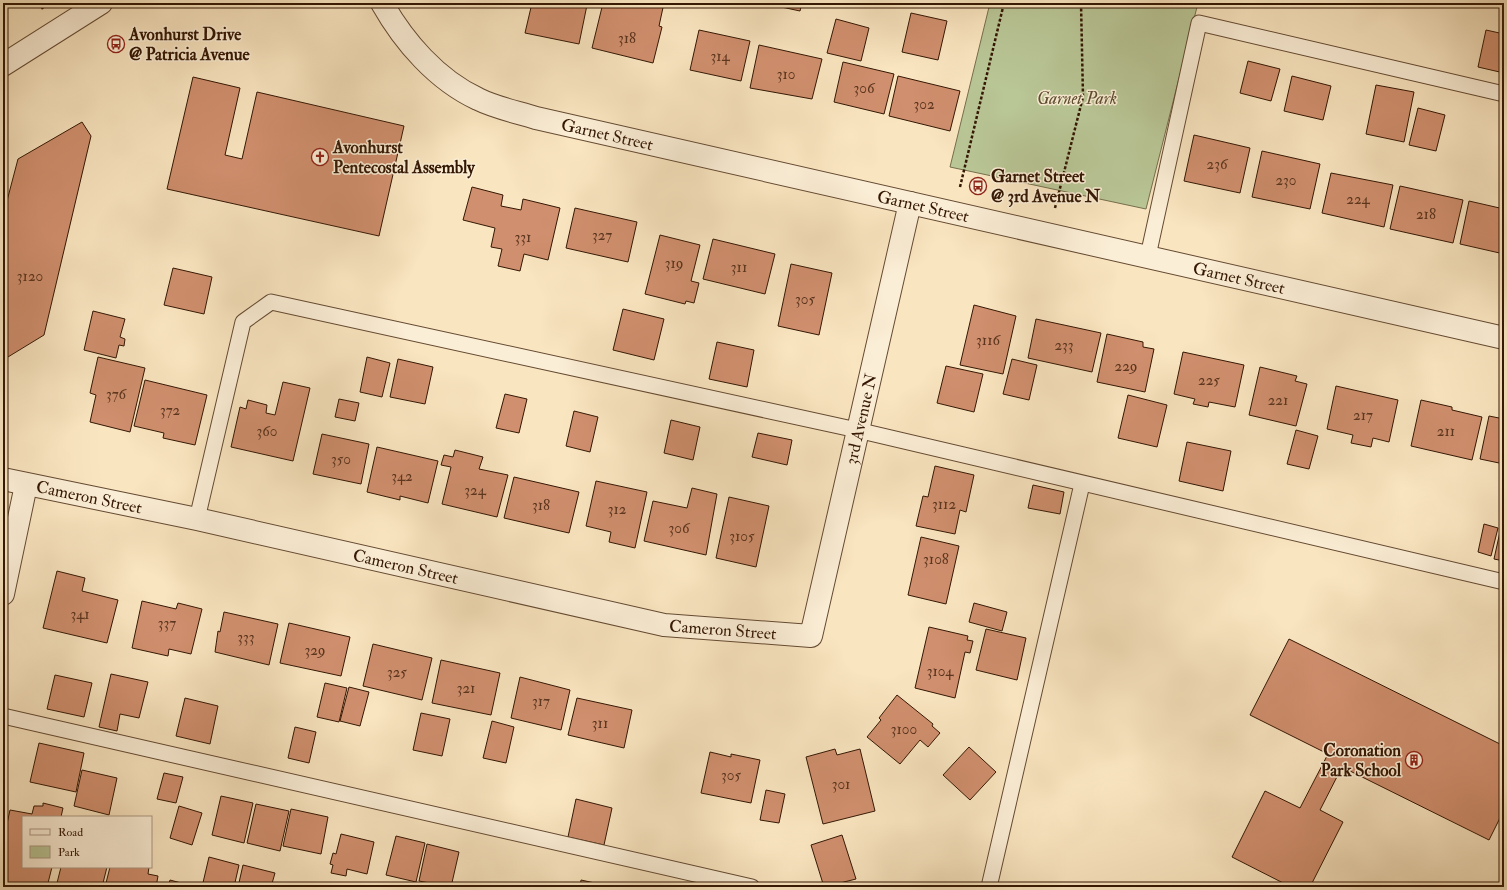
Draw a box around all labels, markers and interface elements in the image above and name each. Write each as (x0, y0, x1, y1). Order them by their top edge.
place label: Avonhurst Drive @ Patricia Avenue (128, 24, 250, 65)
house number: 318 (618, 29, 636, 48)
bus stop icon: Avonhurst Drive @ Patricia Avenue (106, 34, 126, 54)
house number: 314 (710, 47, 731, 66)
house number: 310 (777, 65, 795, 84)
house number: 306 (853, 79, 876, 98)
park label: Garnet Park (1037, 88, 1117, 109)
house number: 302 (913, 95, 935, 114)
street label: Garnet Street (559, 114, 656, 155)
place label: Avonhurst Pentecostal Assembly (332, 137, 475, 179)
church icon: Avonhurst Pentecostal Assembly (310, 147, 330, 167)
house number: 236 (1207, 155, 1229, 174)
place label: Garnet Street @ 3rd Avenue N (991, 166, 1101, 207)
house number: 230 (1275, 171, 1297, 190)
bus stop icon: Garnet Street @ 3rd Avenue N (968, 176, 988, 196)
street label: Garnet Street (875, 186, 971, 227)
house number: 224 (1346, 190, 1371, 209)
house number: 218 (1416, 205, 1436, 224)
house number: 327 (592, 226, 612, 245)
house number: 331 (515, 228, 531, 247)
house number: 319 (665, 254, 683, 273)
house number: 311 (731, 258, 747, 277)
street label: Garnet Street (1191, 258, 1287, 299)
house number: 3120 (17, 267, 43, 286)
house number: 305 (795, 290, 815, 309)
house number: 3116 (976, 331, 1001, 350)
house number: 233 (1054, 336, 1074, 355)
house number: 229 (1115, 357, 1137, 376)
street label: 3rd Avenue N (841, 371, 882, 467)
house number: 225 (1198, 371, 1220, 390)
house number: 376 (106, 385, 128, 404)
house number: 221 (1268, 391, 1288, 410)
house number: 372 (160, 401, 181, 420)
house number: 217 (1353, 406, 1373, 425)
house number: 360 (256, 422, 278, 441)
house number: 211 (1437, 422, 1455, 441)
house number: 350 (331, 450, 351, 469)
house number: 342 (391, 467, 413, 486)
street label: Cameron Street (34, 476, 144, 518)
house number: 324 (464, 481, 487, 500)
house number: 3112 (932, 495, 956, 514)
house number: 318 (532, 496, 550, 515)
house number: 312 (608, 500, 627, 519)
house number: 306 (668, 519, 691, 538)
house number: 3105 (729, 527, 755, 546)
street label: Cameron Street (351, 545, 461, 589)
house number: 3108 (923, 550, 949, 569)
house number: 341 (70, 605, 90, 624)
house number: 337 (158, 614, 176, 633)
street label: Cameron Street (668, 615, 778, 644)
house number: 333 (237, 628, 255, 647)
house number: 329 (304, 641, 326, 660)
house number: 3104 (927, 662, 954, 681)
house number: 325 (387, 663, 407, 682)
house number: 321 (457, 679, 475, 698)
house number: 317 (532, 692, 550, 711)
house number: 311 (592, 714, 608, 733)
house number: 3100 (891, 720, 917, 739)
place label: Coronation Park School (1321, 740, 1402, 781)
building icon: Coronation Park School (1404, 750, 1424, 770)
house number: 305 (721, 766, 741, 785)
house number: 301 (832, 775, 850, 794)
legend (22, 816, 152, 868)
text: Road (58, 825, 83, 840)
text: Park (58, 845, 80, 860)

